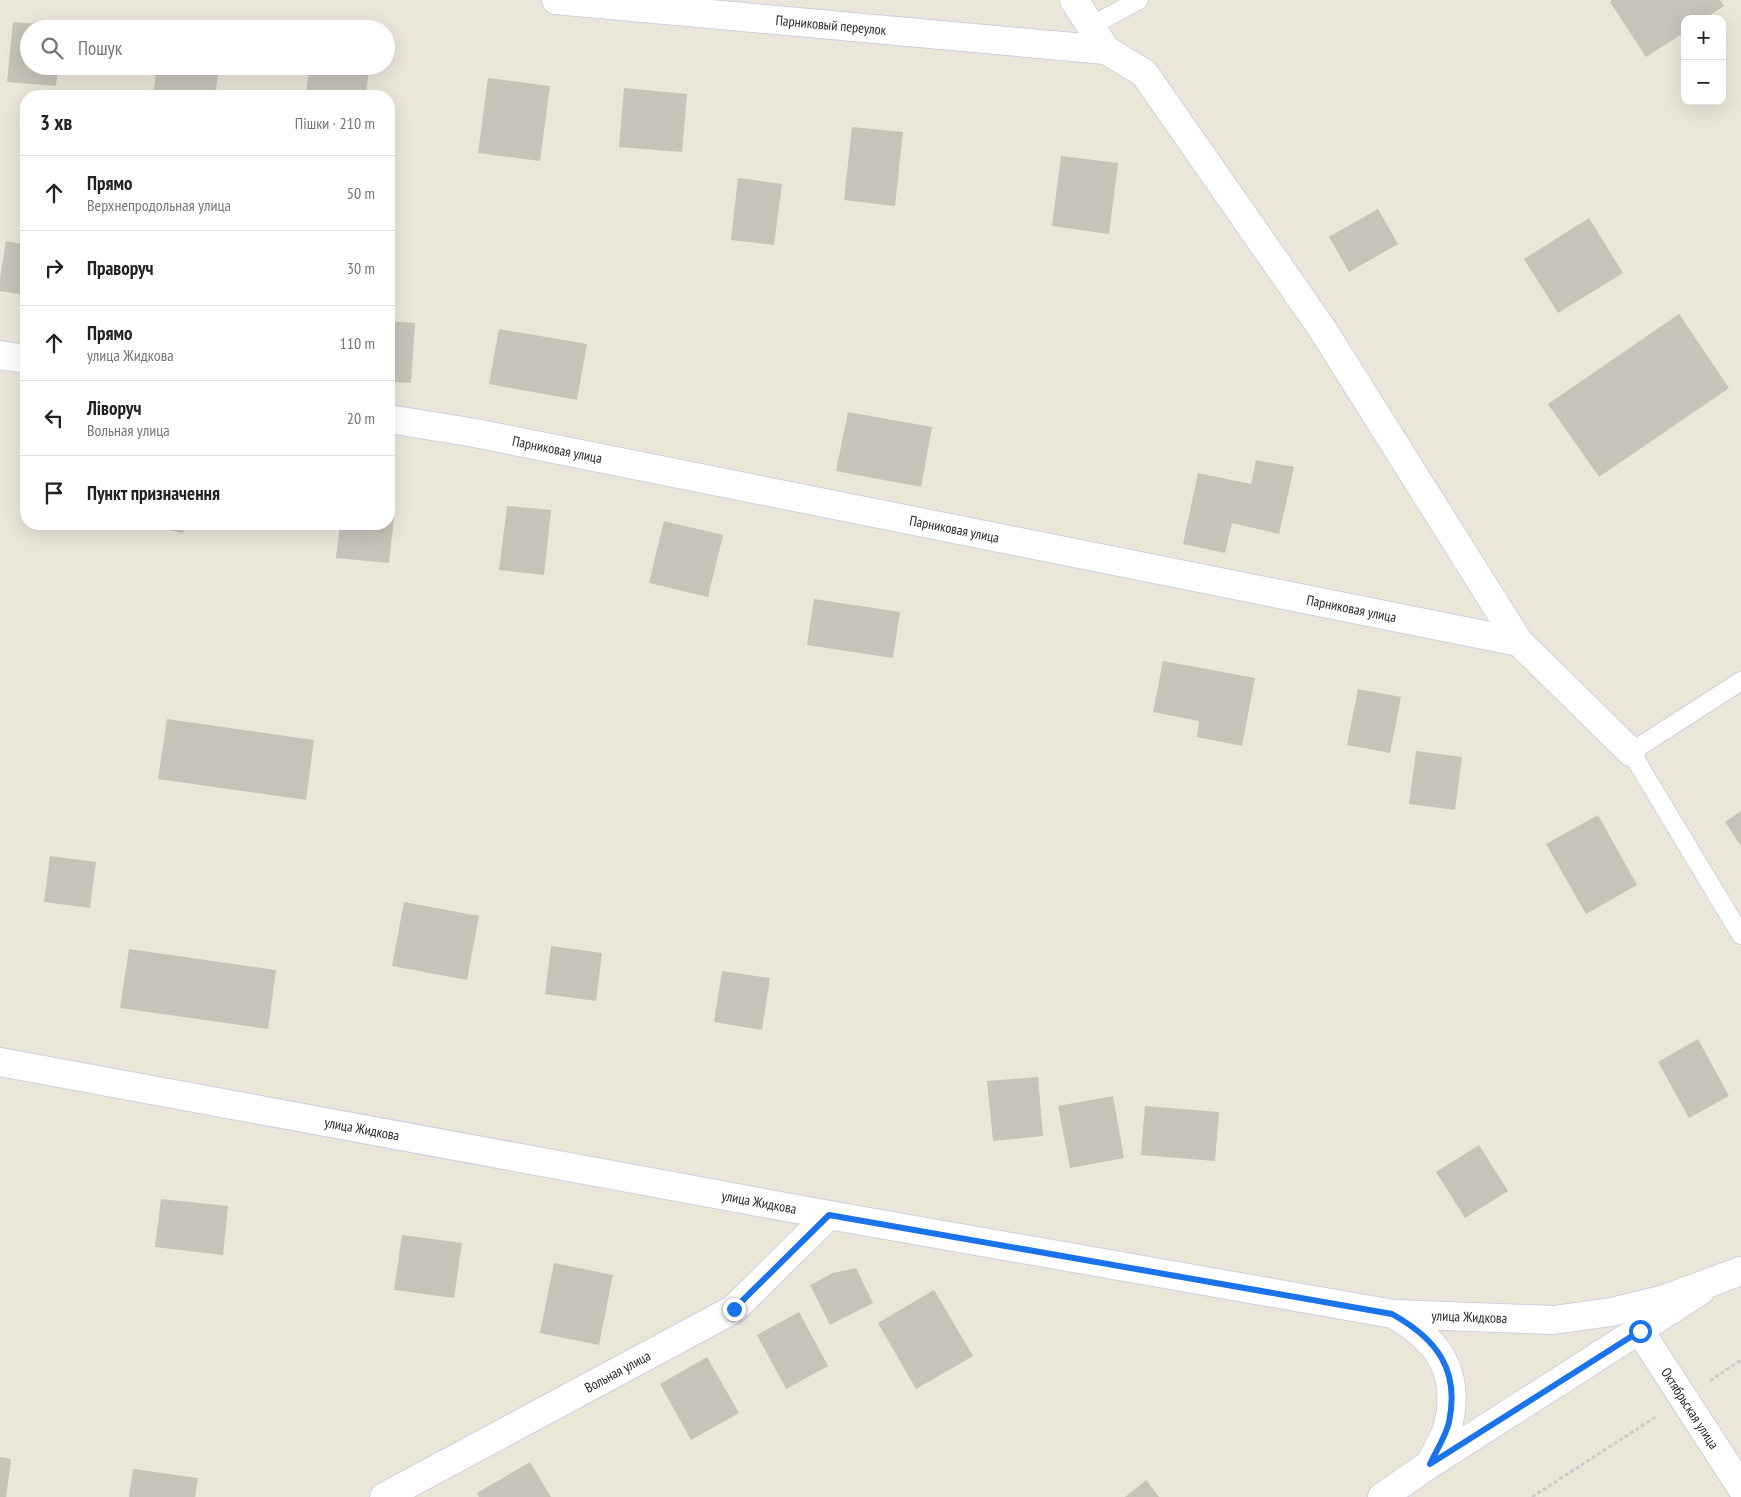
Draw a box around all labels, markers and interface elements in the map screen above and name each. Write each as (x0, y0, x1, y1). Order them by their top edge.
street label: Парниковый переулок (775, 11, 887, 39)
map controls (1681, 15, 1726, 105)
button: + (1681, 15, 1726, 60)
search box (20, 20, 395, 75)
icon: search (38, 34, 66, 62)
text: Пошук (78, 36, 122, 60)
button: − (1681, 60, 1726, 105)
text: 3 хв (40, 109, 72, 136)
text: Пішки · 210 m (295, 113, 375, 133)
text: Прямо (87, 171, 132, 195)
icon: ahead (40, 179, 68, 207)
text: 50 m (347, 183, 375, 203)
text: Верхнепродольная улица (87, 195, 231, 215)
icon: right (40, 254, 68, 282)
text: Праворуч (87, 256, 154, 280)
text: 30 m (347, 258, 375, 278)
text: Прямо (87, 321, 132, 345)
icon: ahead (40, 329, 68, 357)
text: 110 m (340, 333, 375, 353)
text: улица Жидкова (87, 345, 174, 365)
text: Ліворуч (87, 396, 141, 420)
icon: left (40, 404, 68, 432)
text: 20 m (347, 408, 375, 428)
text: Вольная улица (87, 420, 170, 440)
street label: Парниковая улица (511, 432, 604, 467)
icon: arrive (40, 479, 68, 507)
text: Пункт призначення (87, 481, 220, 505)
street label: Парниковая улица (908, 511, 1001, 547)
street label: Парниковая улица (1305, 591, 1398, 626)
street label: улица Жидкова (323, 1113, 401, 1145)
street label: улица Жидкова (720, 1186, 798, 1218)
route end (723, 1298, 746, 1321)
street label: улица Жидкова (1431, 1306, 1508, 1327)
route start (1629, 1320, 1652, 1343)
street label: Вольная улица (581, 1347, 654, 1397)
street label: Октябрьская улица (1657, 1364, 1723, 1452)

